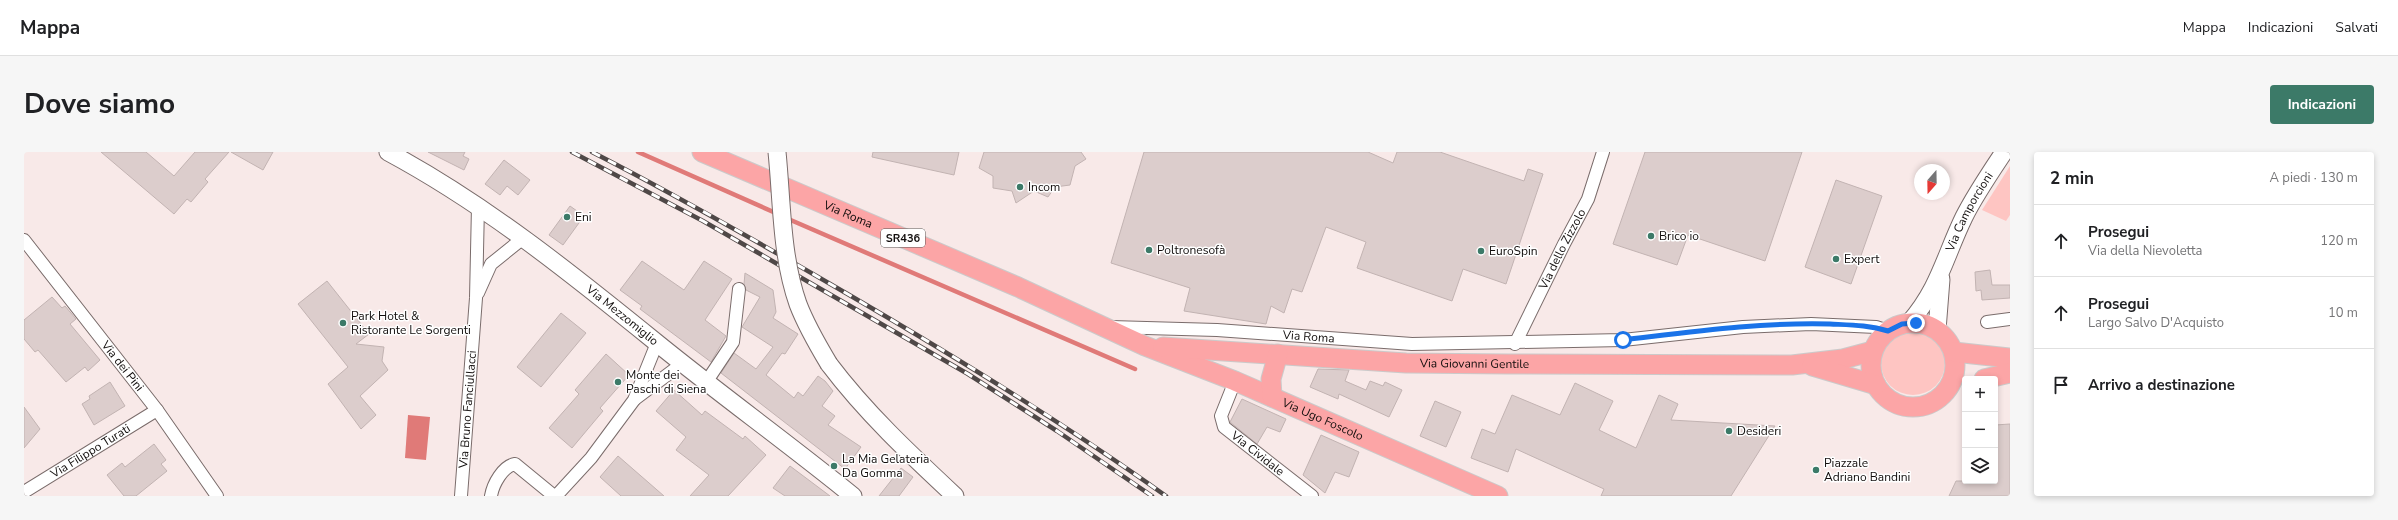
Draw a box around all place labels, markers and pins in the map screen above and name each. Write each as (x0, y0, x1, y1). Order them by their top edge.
place label: Incom (1028, 179, 1060, 195)
marker: Incom (1015, 182, 1025, 192)
place label: Eni (575, 209, 592, 225)
marker: Eni (562, 212, 572, 222)
place label: Brico io (1659, 228, 1699, 244)
marker: Brico io (1646, 231, 1656, 241)
place label: Poltronesofà (1157, 242, 1225, 258)
place label: EuroSpin (1489, 243, 1538, 259)
marker: Poltronesofà (1144, 245, 1154, 255)
marker: EuroSpin (1476, 246, 1486, 256)
place label: Expert (1844, 251, 1880, 267)
marker: Expert (1831, 254, 1841, 264)
place label: Park Hotel & Ristorante Le Sorgenti (351, 308, 471, 338)
marker: Park Hotel & Ristorante Le Sorgenti (338, 318, 348, 328)
place label: Monte dei Paschi di Siena (626, 367, 706, 397)
marker: Monte dei Paschi di Siena (613, 377, 623, 387)
place label: Desideri (1737, 423, 1781, 439)
marker: Desideri (1724, 426, 1734, 436)
place label: La Mia Gelateria Da Gomma (842, 451, 929, 481)
place label: Piazzale Adriano Bandini (1824, 455, 1910, 485)
marker: La Mia Gelateria Da Gomma (829, 461, 839, 471)
marker: Piazzale Adriano Bandini (1811, 465, 1821, 475)

